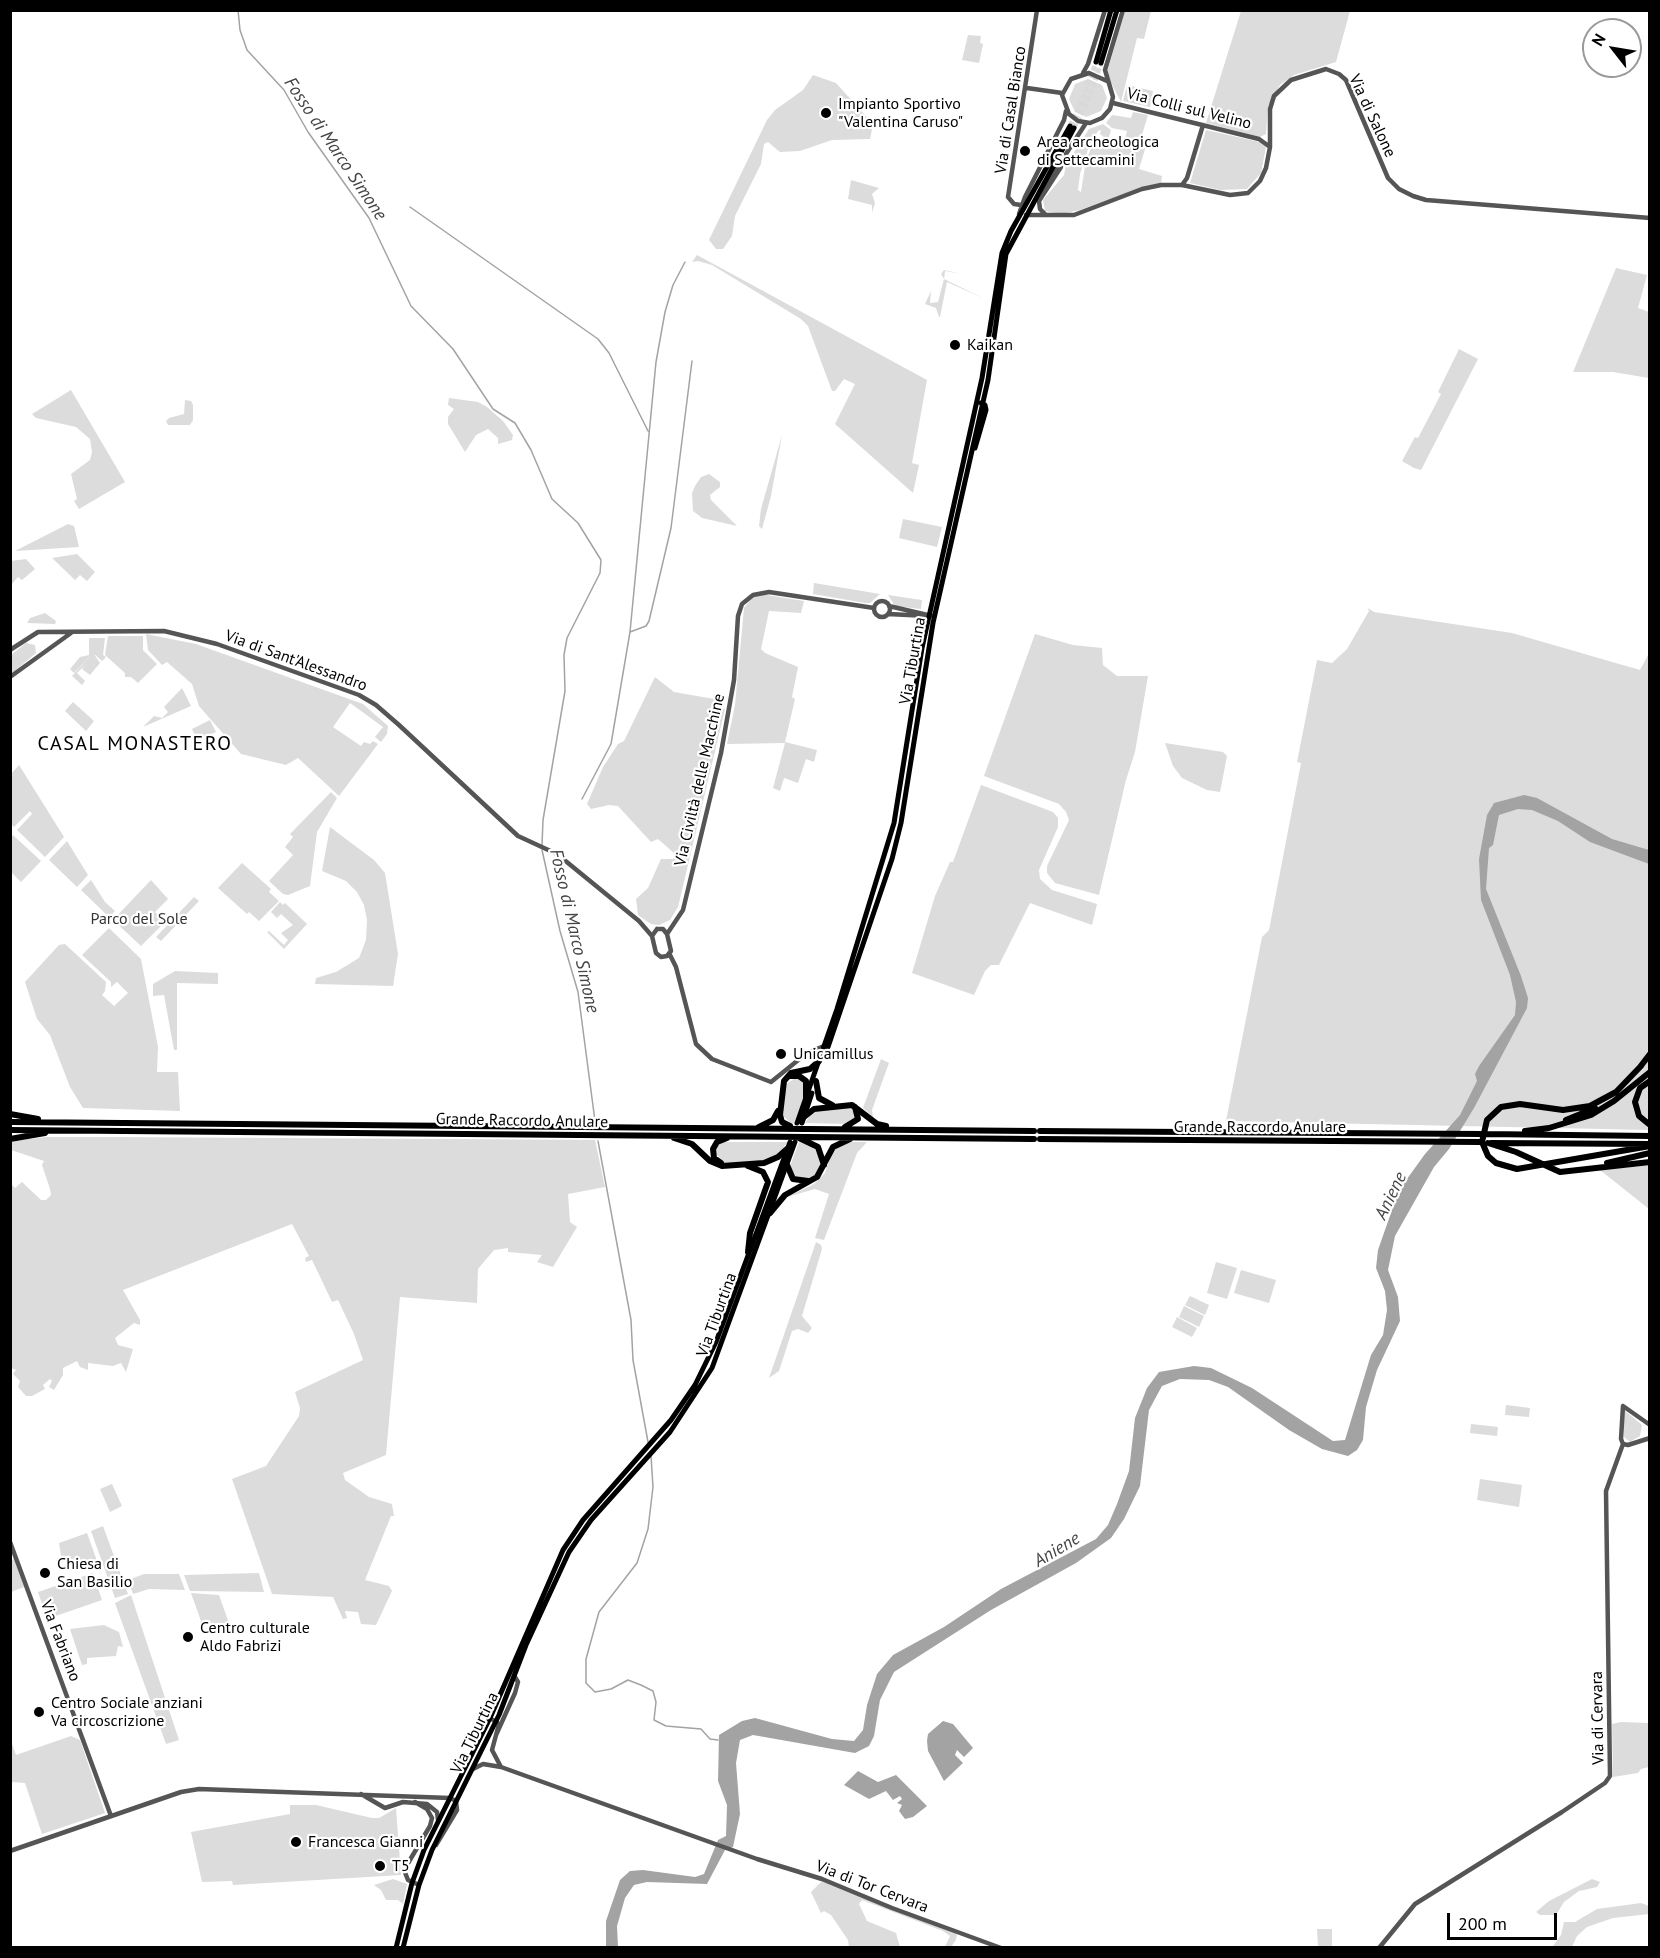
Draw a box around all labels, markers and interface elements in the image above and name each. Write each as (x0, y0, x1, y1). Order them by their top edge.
north arrow (1582, 18, 1642, 78)
text: N (1587, 30, 1610, 49)
street label: Via di Casal Bianco (991, 45, 1031, 175)
street label: Via di Salone (1344, 71, 1400, 161)
water label: Fosso di Marco Simone (279, 73, 391, 225)
street label: Via Colli sul Velino (1125, 84, 1253, 134)
place label: Impianto Sportivo "Valentina Caruso" (838, 94, 963, 132)
marker: Impianto Sportivo "Valentina Caruso" (819, 106, 833, 120)
place label: Area archeologica di Settecamini (1037, 132, 1159, 170)
marker: Area archeologica di Settecamini (1018, 144, 1032, 158)
place label: Kaikan (967, 335, 1013, 355)
marker: Kaikan (948, 338, 962, 352)
street label: Via Tiburtina (896, 616, 930, 706)
street label: Via di Sant'Alessandro (222, 626, 370, 696)
street label: Via Civiltà delle Macchine (671, 692, 729, 868)
district label: CASAL MONASTERO (38, 732, 232, 756)
water label: Fosso di Marco Simone (545, 847, 603, 1015)
park label: Parco del Sole (90, 909, 188, 929)
place label: Unicamillus (793, 1044, 874, 1064)
marker: Unicamillus (774, 1047, 788, 1061)
street label: Grande Raccordo Anulare (436, 1110, 608, 1132)
street label: Grande Raccordo Anulare (1174, 1117, 1346, 1137)
water label: Aniene (1370, 1169, 1412, 1223)
street label: Via Tiburtina (693, 1270, 741, 1360)
water label: Aniene (1030, 1528, 1084, 1572)
place label: Chiesa di San Basilio (57, 1554, 132, 1592)
marker: Chiesa di San Basilio (38, 1566, 52, 1580)
street label: Via Fabriano (36, 1598, 84, 1684)
place label: Centro culturale Aldo Fabrizi (200, 1618, 310, 1656)
marker: Centro culturale Aldo Fabrizi (181, 1630, 195, 1644)
street label: Via di Cervara (1588, 1671, 1608, 1765)
street label: Via Tiburtina (447, 1689, 503, 1777)
place label: Centro Sociale anziani Va circoscrizione (51, 1693, 203, 1731)
marker: Centro Sociale anziani Va circoscrizione (32, 1705, 46, 1719)
place label: Francesca Gianni (308, 1832, 423, 1852)
marker: Francesca Gianni (289, 1835, 303, 1849)
place label: T5 (392, 1856, 410, 1876)
street label: Via di Tor Cervara (813, 1857, 931, 1917)
marker: T5 (373, 1859, 387, 1873)
scale bar (1450, 1901, 1560, 1939)
text: 200 m (1458, 1912, 1507, 1935)

